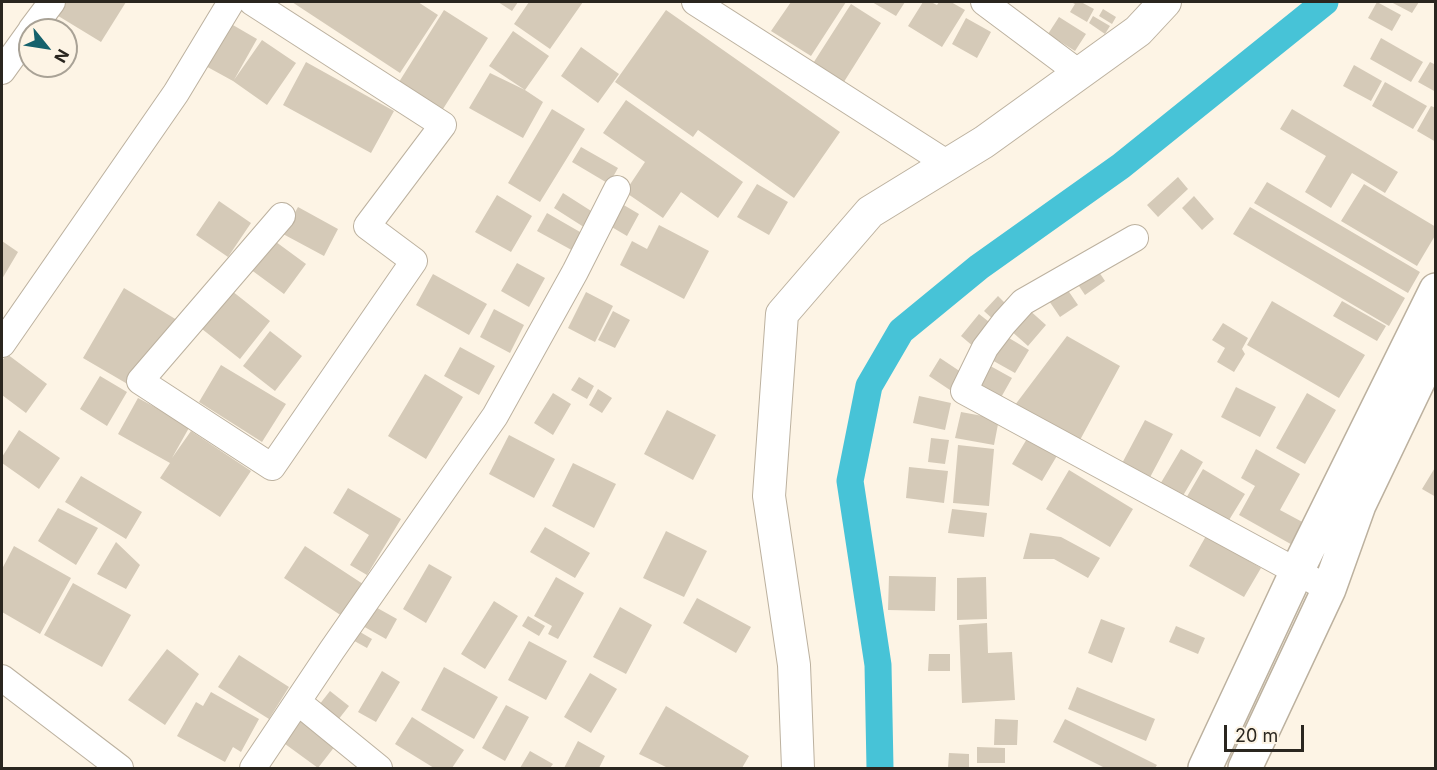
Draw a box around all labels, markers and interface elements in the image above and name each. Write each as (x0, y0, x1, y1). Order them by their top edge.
north arrow (18, 18, 78, 78)
text: N (50, 46, 74, 66)
scale bar (1227, 713, 1306, 751)
text: 20 m (1235, 725, 1278, 746)

